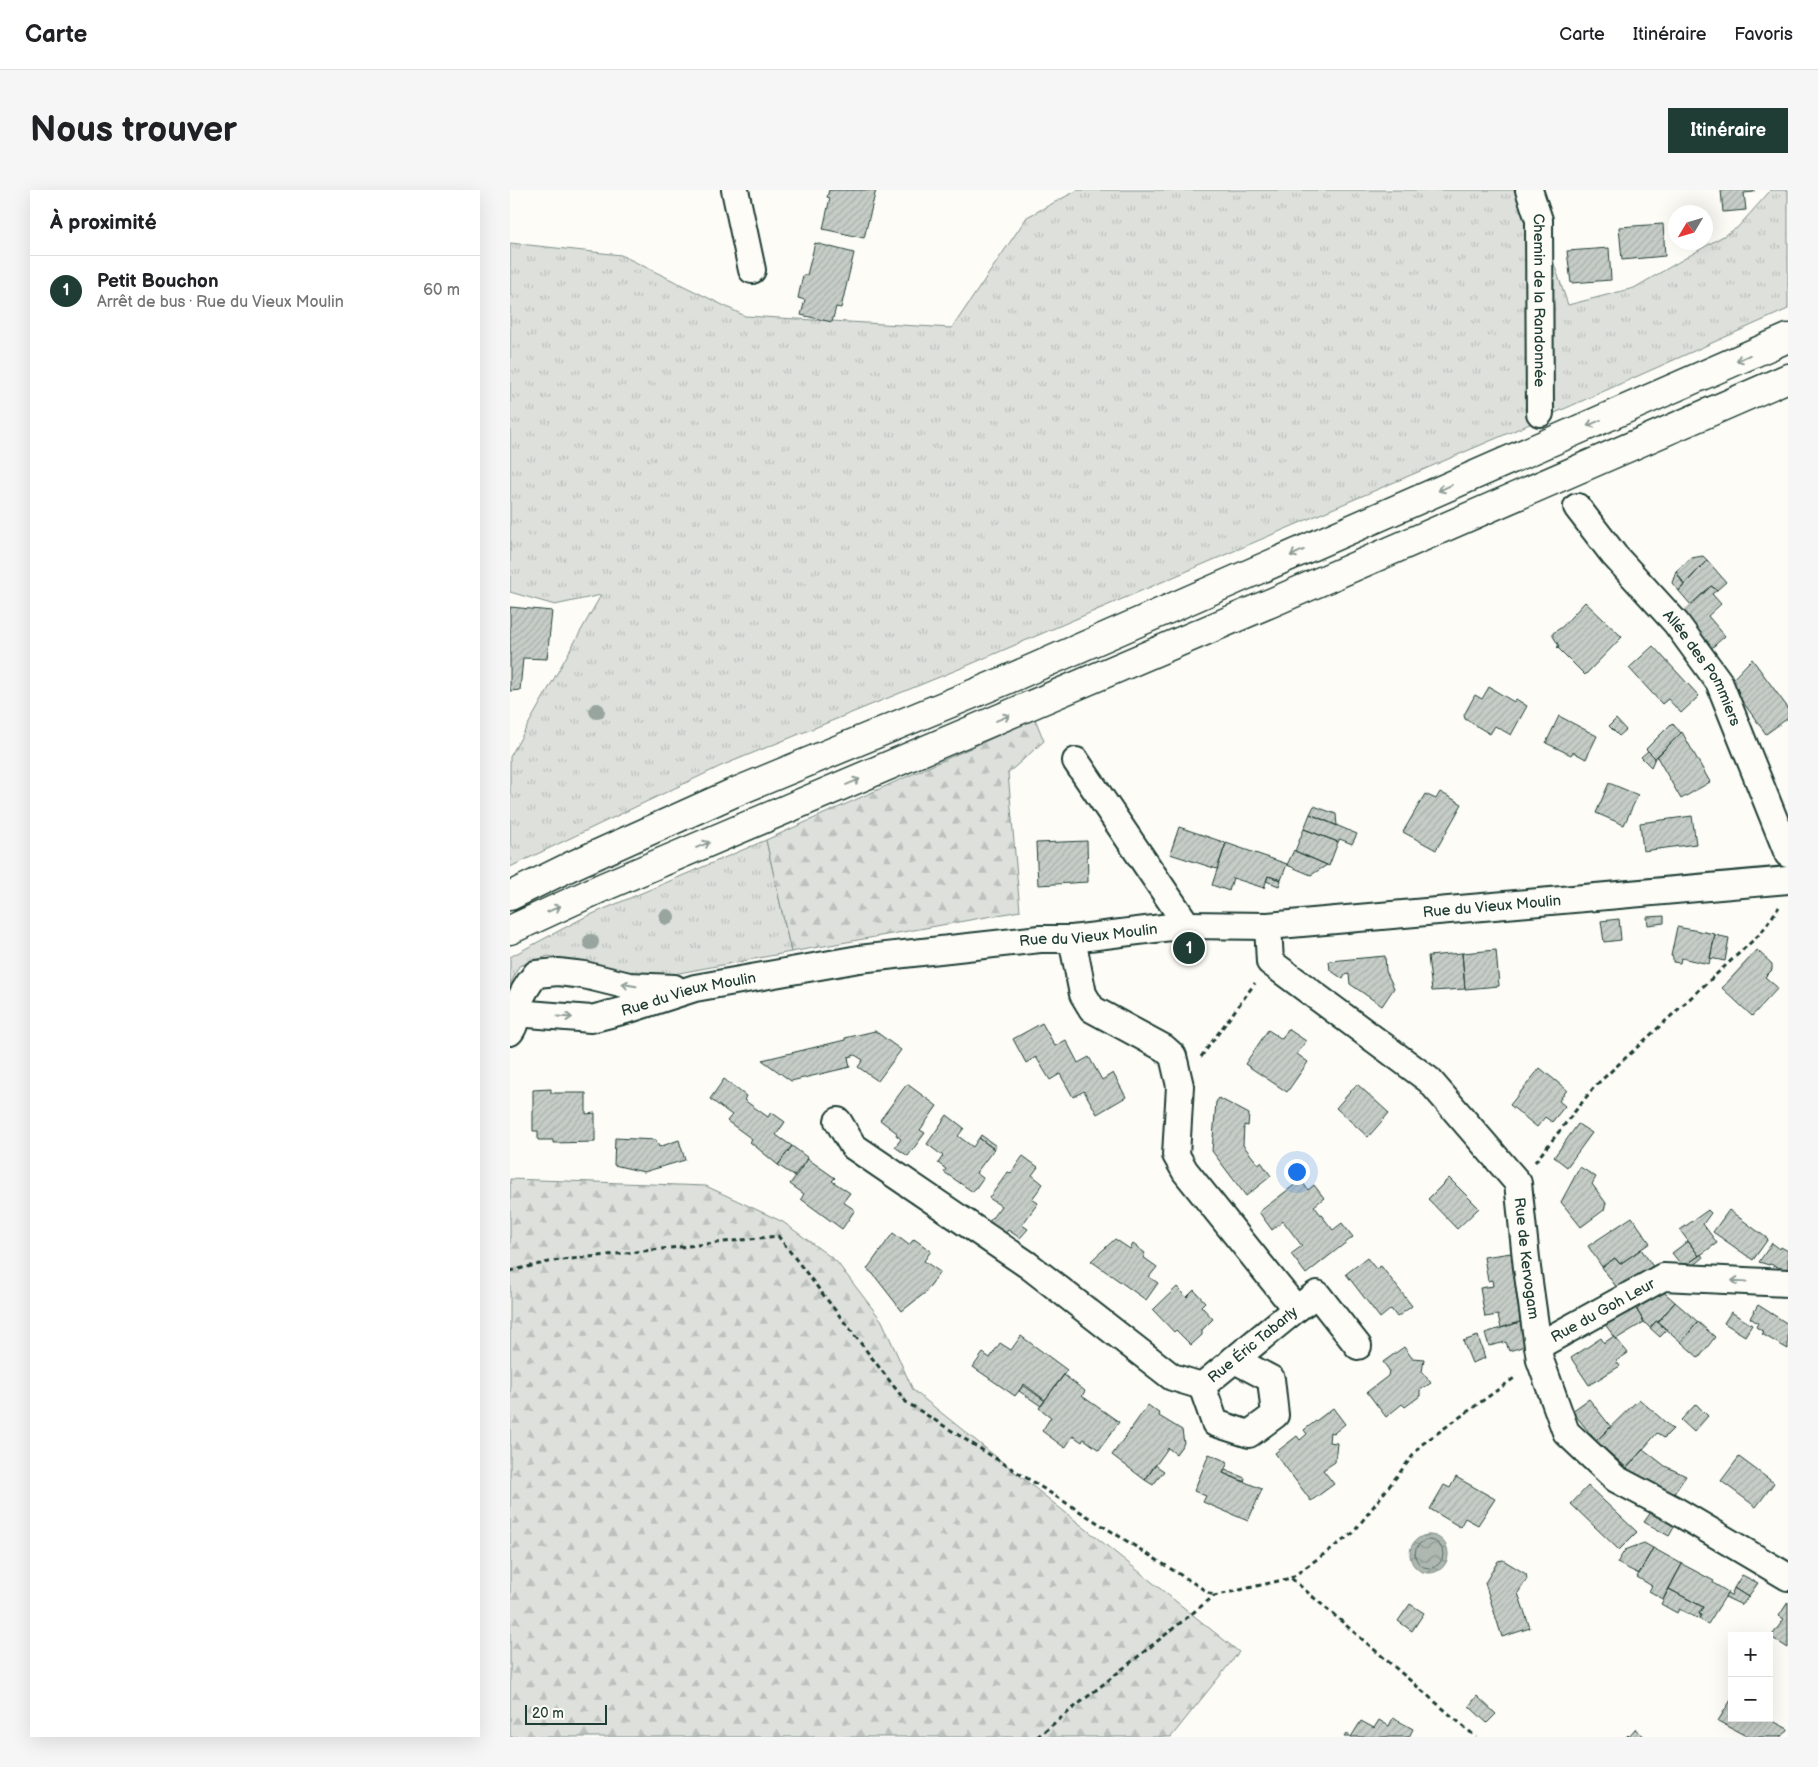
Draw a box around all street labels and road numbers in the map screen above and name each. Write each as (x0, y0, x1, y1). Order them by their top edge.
street label: Chemin de la Randonnée (1528, 211, 1549, 387)
street label: Allée des Pommiers (1659, 606, 1745, 729)
street label: Rue du Vieux Moulin (1422, 891, 1562, 922)
street label: Rue du Vieux Moulin (1018, 920, 1159, 951)
street label: Rue du Vieux Moulin (619, 968, 757, 1021)
street label: Rue de Kervogam (1510, 1196, 1543, 1321)
street label: Rue du Goh Leur (1548, 1274, 1659, 1347)
street label: Rue Éric Tabarly (1204, 1302, 1302, 1387)

